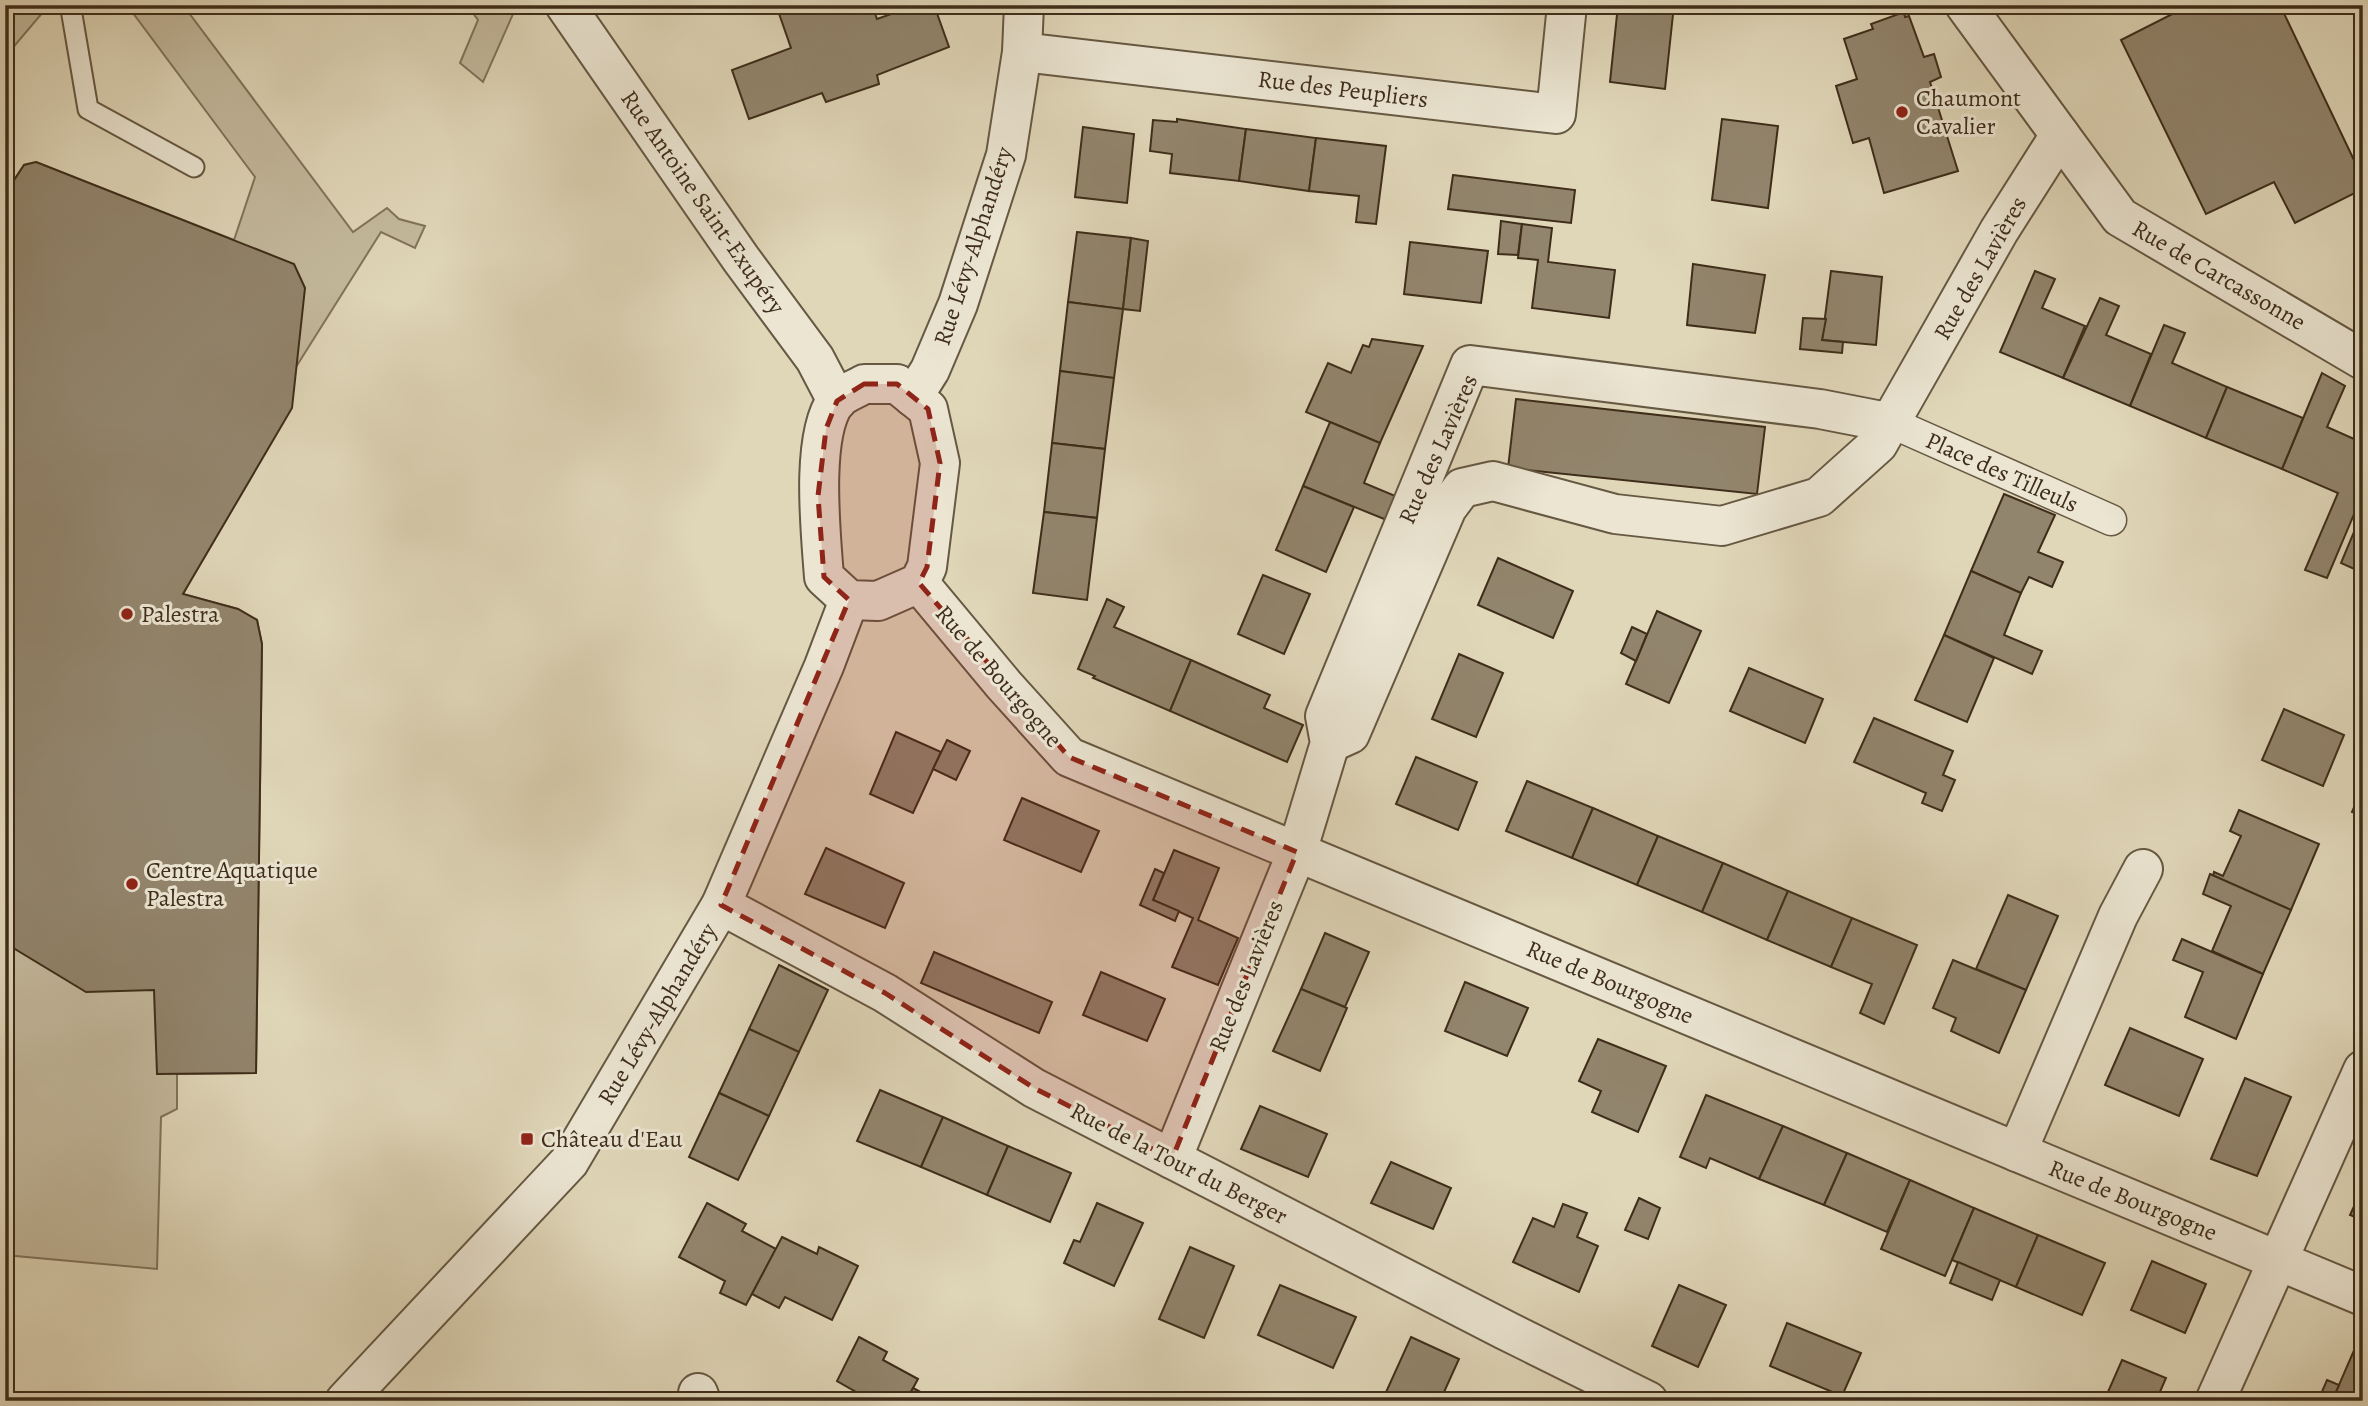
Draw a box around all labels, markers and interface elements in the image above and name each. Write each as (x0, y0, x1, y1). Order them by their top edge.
street label: Rue des Peupliers (1256, 63, 1430, 115)
place label: Chaumont Cavalier (1916, 82, 2021, 142)
street label: Rue Antoine Saint-Exupéry (614, 84, 793, 321)
marker: Chaumont Cavalier (1894, 104, 1910, 120)
street label: Rue Lévy-Alphandéry (926, 142, 1020, 349)
street label: Rue des Lavières (1926, 190, 2034, 346)
street label: Rue de Carcassonne (2126, 212, 2312, 338)
street label: Rue des Lavières (1391, 369, 1485, 529)
street label: Place des Tilleuls (1921, 424, 2083, 520)
place label: Palestra (141, 598, 220, 630)
street label: Rue de Bourgogne (928, 598, 1070, 754)
marker: Palestra (119, 606, 135, 622)
place label: Centre Aquatique Palestra (146, 854, 318, 914)
marker: Centre Aquatique Palestra (124, 876, 140, 892)
street label: Rue des Lavières (1201, 895, 1291, 1057)
street label: Rue Lévy-Alphandéry (590, 917, 724, 1111)
street label: Rue de Bourgogne (1521, 932, 1699, 1032)
street label: Rue de la Tour du Berger (1065, 1094, 1293, 1232)
place label: Château d'Eau (541, 1123, 683, 1155)
marker: Château d'Eau (519, 1131, 535, 1147)
street label: Rue de Bourgogne (2044, 1152, 2222, 1248)

